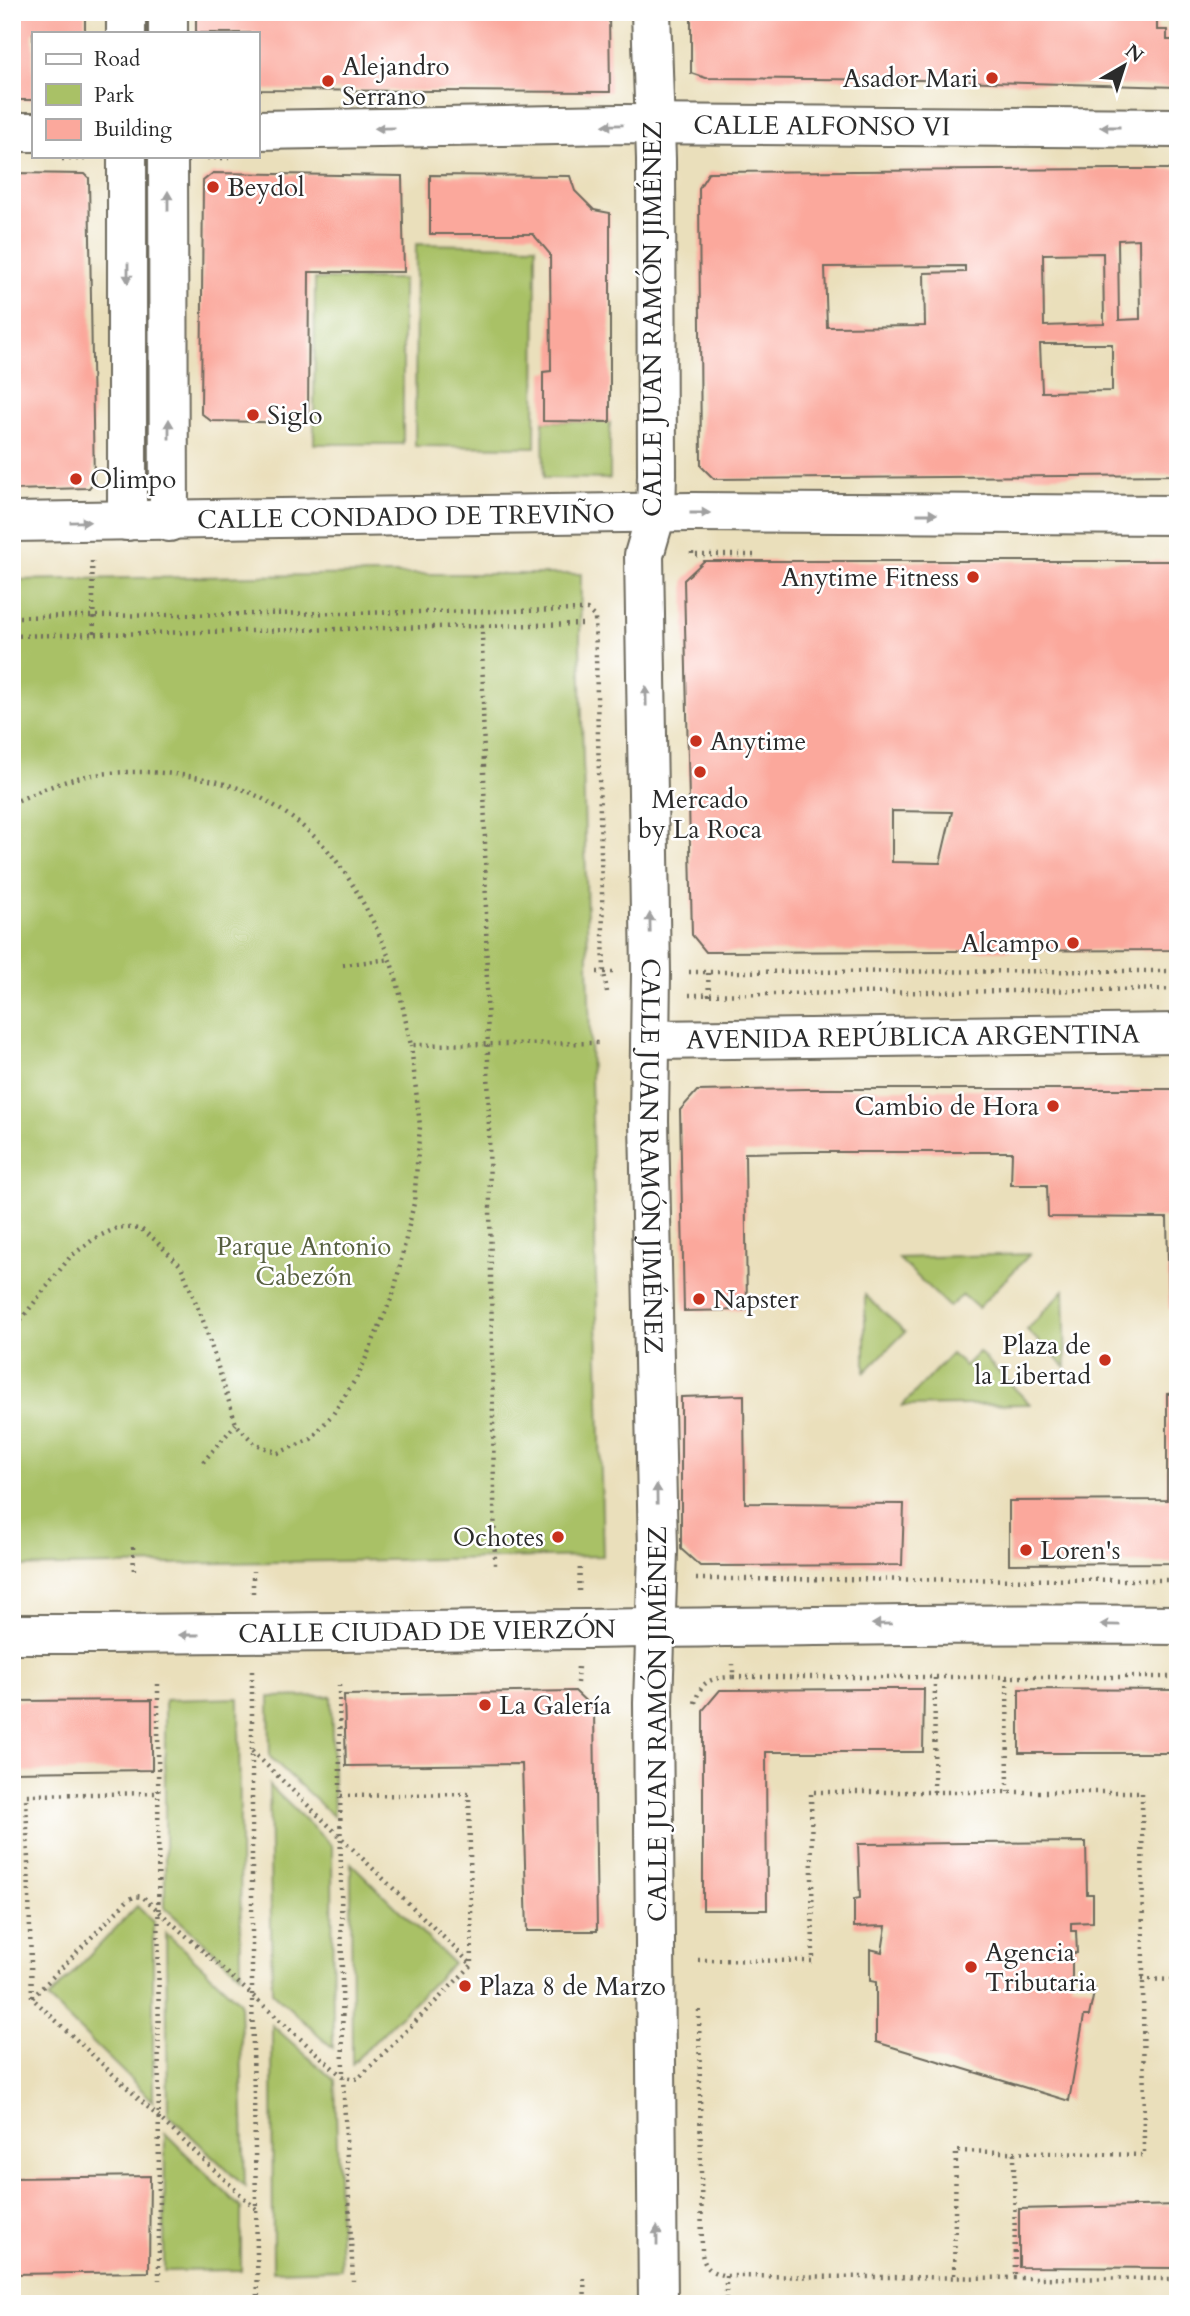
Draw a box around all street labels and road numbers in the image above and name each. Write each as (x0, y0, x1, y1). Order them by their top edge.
street label: CALLE ALFONSO VI (693, 107, 951, 144)
street label: CALLE JUAN RAMÓN JIMÉNEZ (635, 121, 670, 517)
street label: CALLE CONDADO DE TREVIÑO (197, 496, 615, 537)
street label: CALLE JUAN RAMÓN JIMÉNEZ (631, 958, 671, 1354)
street label: AVENIDA REPÚBLICA ARGENTINA (686, 1016, 1141, 1057)
street label: CALLE JUAN RAMÓN JIMÉNEZ (640, 1526, 675, 1922)
street label: CALLE CIUDAD DE VIERZÓN (238, 1611, 616, 1651)

